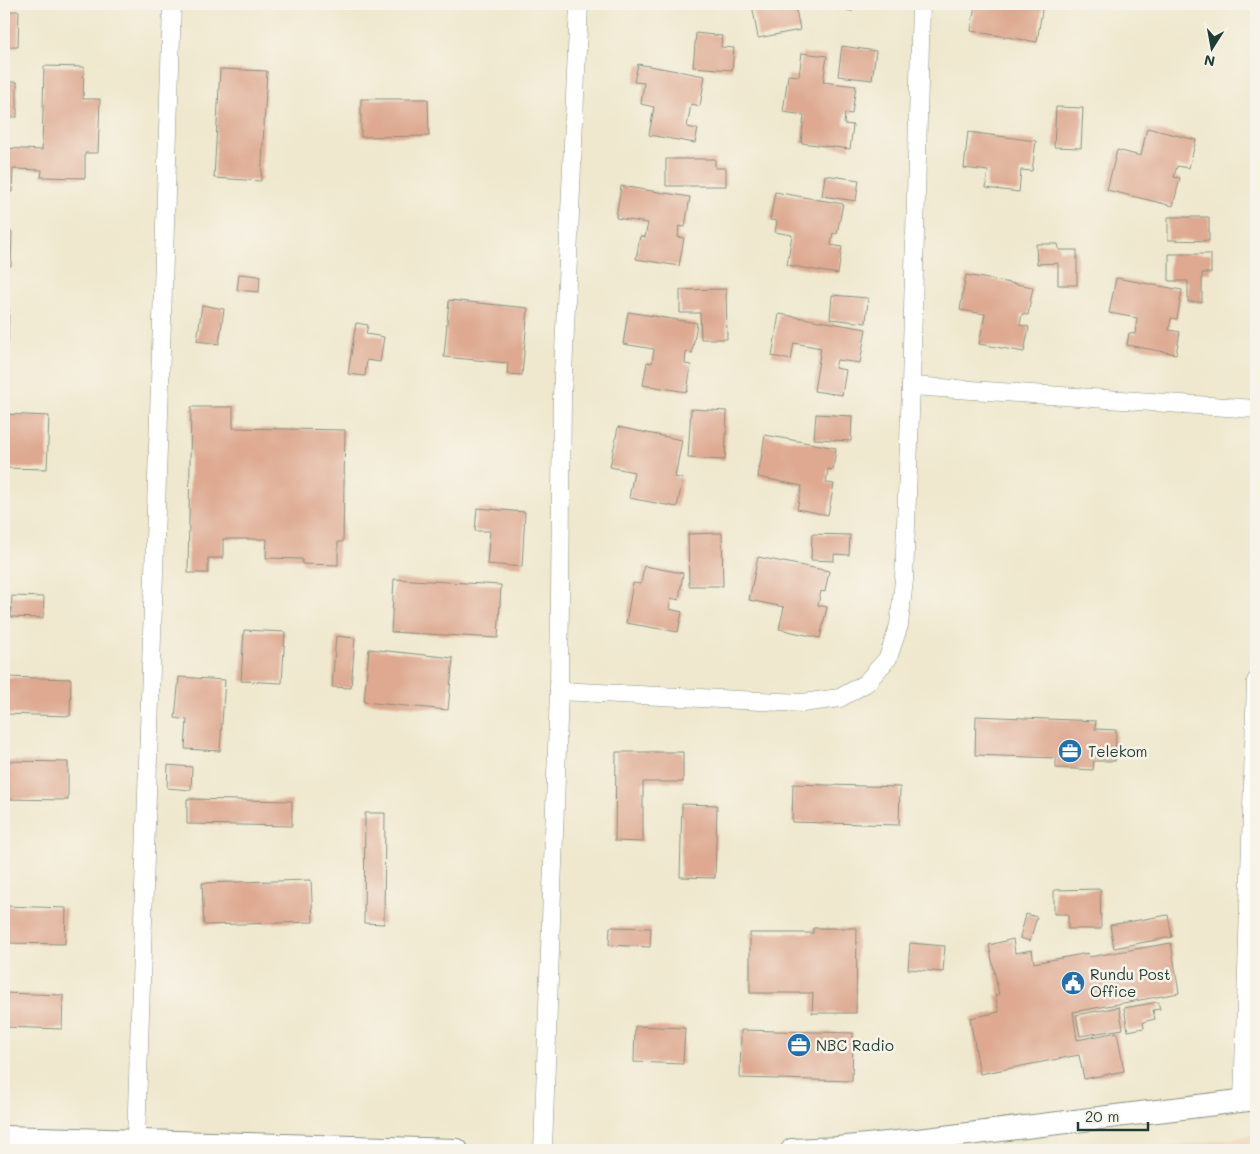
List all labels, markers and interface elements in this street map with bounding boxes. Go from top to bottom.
north arrow [1188,22,1238,72]
text: N [1202,51,1216,72]
office icon: Telekom [1057,738,1083,764]
place label: Telekom [1088,741,1148,761]
place label: Rundu Post Office [1090,964,1171,1001]
public building icon: Rundu Post Office [1060,970,1086,996]
office icon: NBC Radio [786,1032,812,1058]
place label: NBC Radio [816,1035,894,1055]
scale bar [1078,1099,1148,1131]
text: 20 m [1085,1106,1119,1126]

